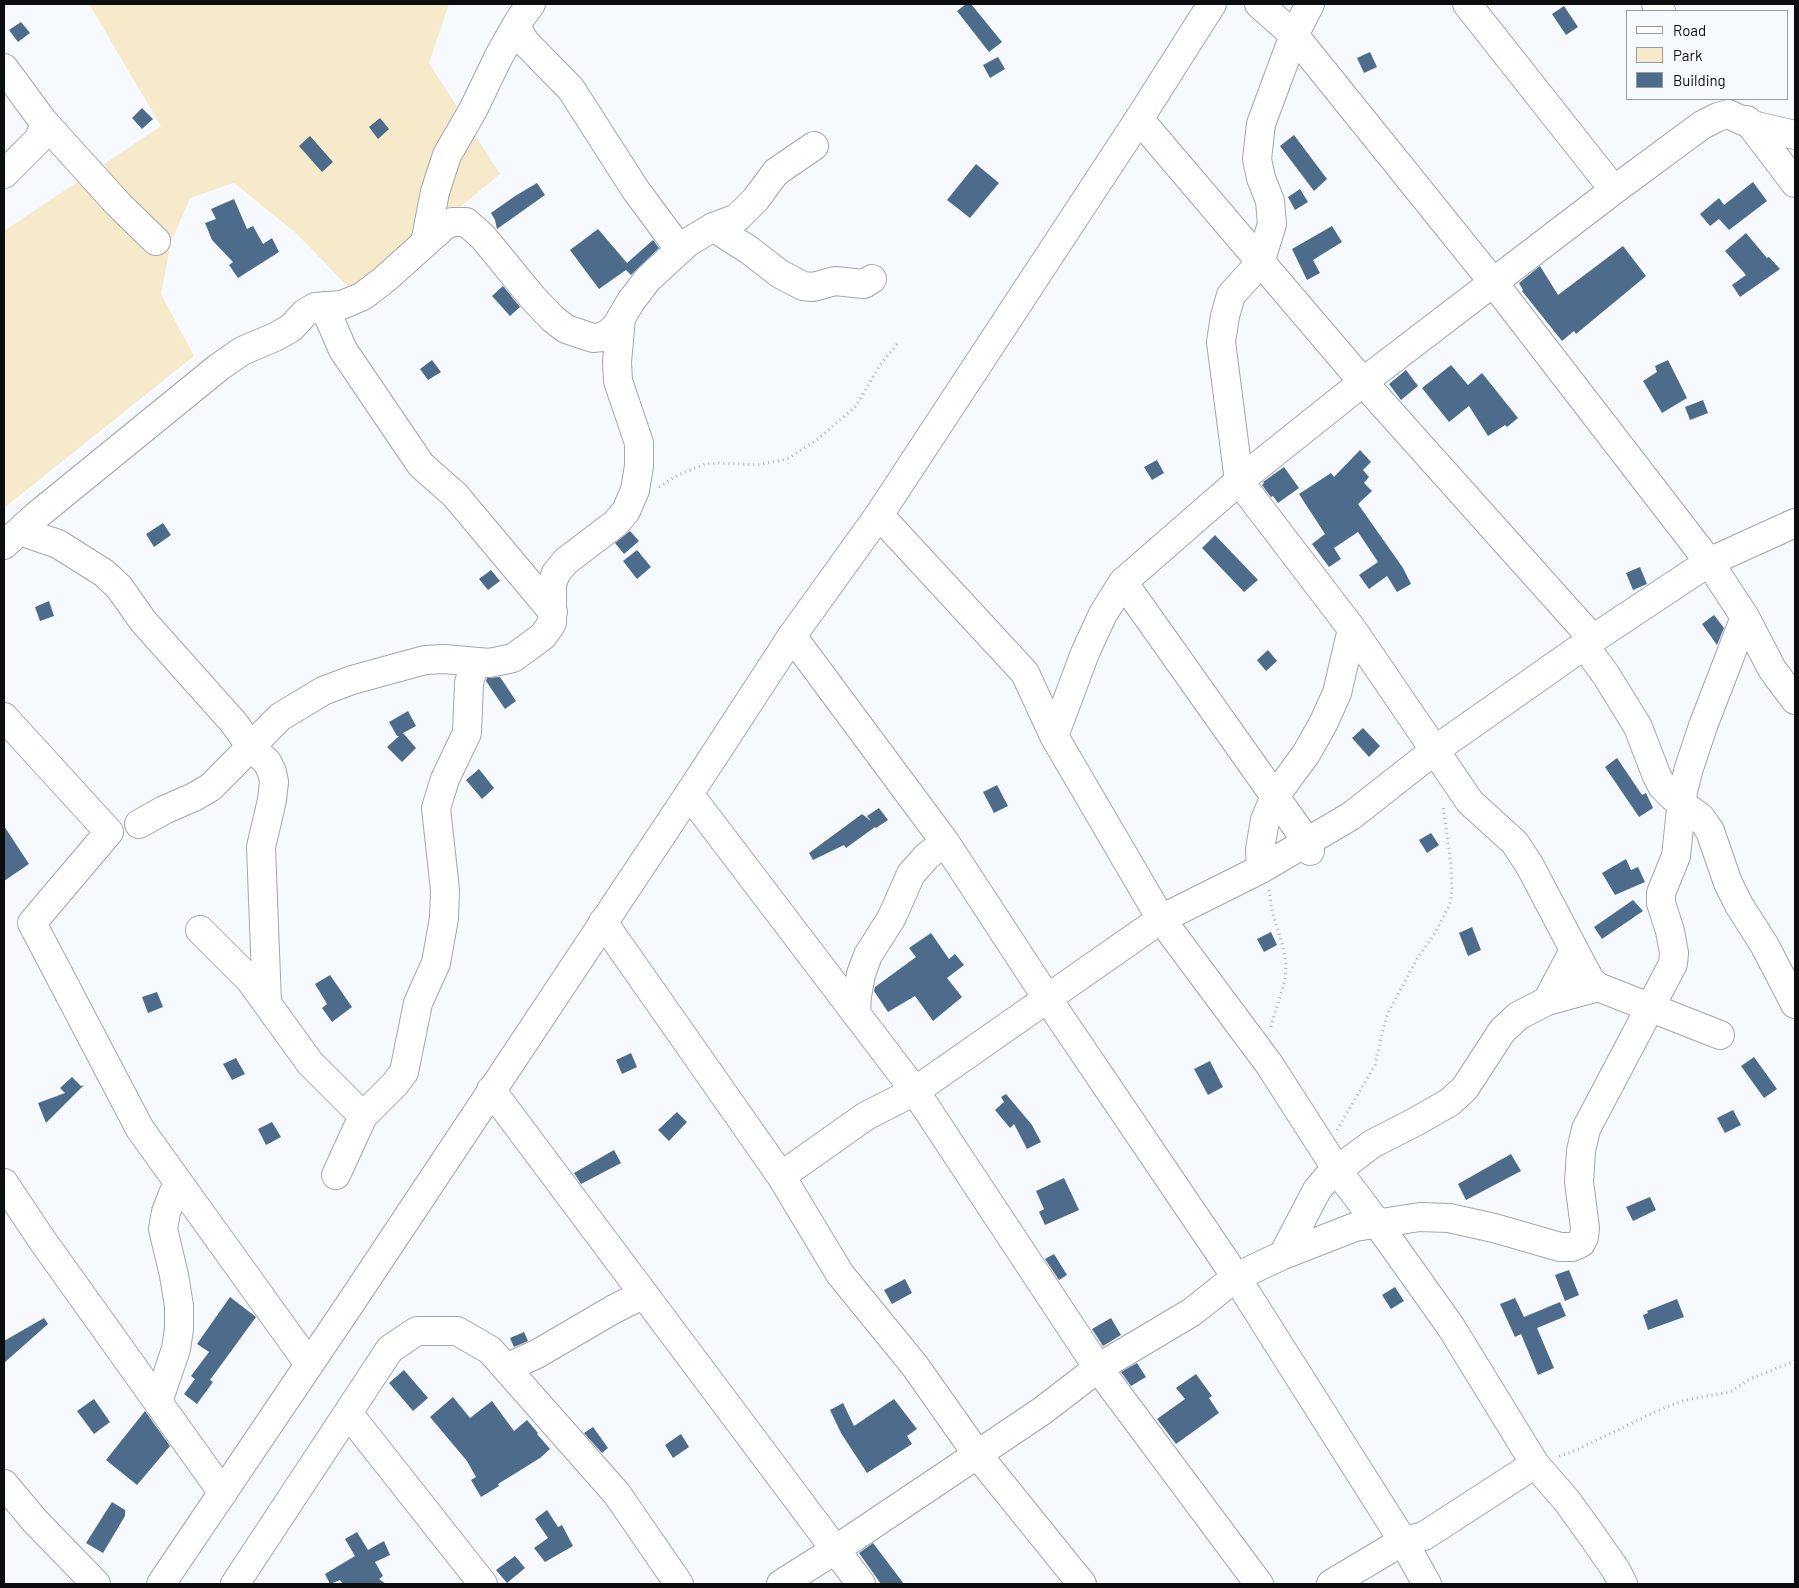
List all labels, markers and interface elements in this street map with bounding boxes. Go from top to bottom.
legend [1626,10,1789,100]
text: Road [1673,21,1706,39]
text: Park [1673,46,1702,64]
text: Building [1673,71,1726,89]

